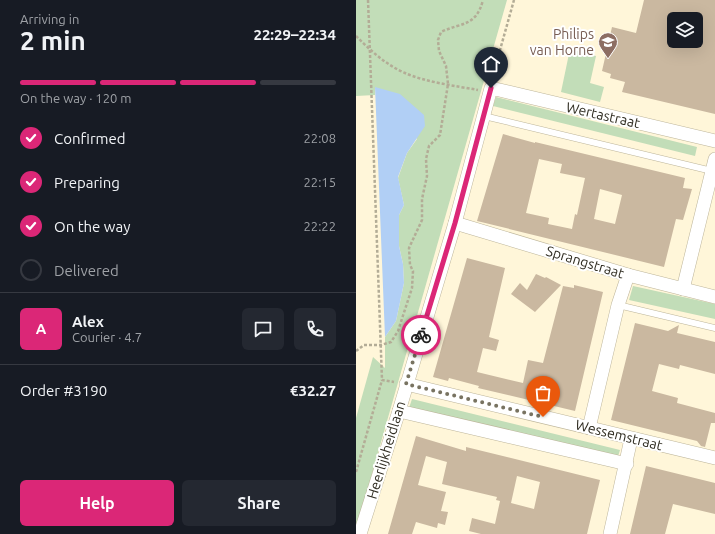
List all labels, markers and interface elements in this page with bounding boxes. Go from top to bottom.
text: Arriving in [20,12,79,26]
map controls [667,12,703,48]
button: layers [667,12,703,48]
text: 2 min [20,26,86,55]
text: 22:29–22:34 [253,26,336,43]
place label: Philips van Horne [530,26,594,58]
school or university icon: Philips van Horne [597,31,619,59]
pin [474,47,508,88]
icon: home [480,53,502,75]
text: On the way · 120 m [20,91,132,105]
street label: Wertastraat [565,99,642,131]
icon: check [20,127,42,149]
text: Confirmed [54,130,126,147]
text: 22:08 [303,131,336,145]
icon: check [20,171,42,193]
text: Preparing [54,174,120,191]
text: 22:15 [303,175,336,189]
icon: check [20,215,42,237]
text: On the way [54,218,130,235]
text: 22:22 [303,219,336,233]
street label: Sprangstraat [544,243,626,282]
text: Delivered [54,262,119,279]
button: chat [242,308,284,350]
button: phone [294,308,336,350]
text: Alex [72,313,104,330]
courier [401,315,441,355]
text: A [36,320,46,337]
icon: bike [410,324,432,346]
text: Courier · 4.7 [72,330,142,344]
pin [526,376,560,417]
text: Order #3190 [20,382,107,399]
text: €32.27 [290,382,336,399]
icon: bag [532,382,554,404]
street label: Heerlijkheidlaan [364,399,408,501]
street label: Wessemstraat [574,416,665,454]
button: Help [20,480,174,526]
button: Share [182,480,336,526]

